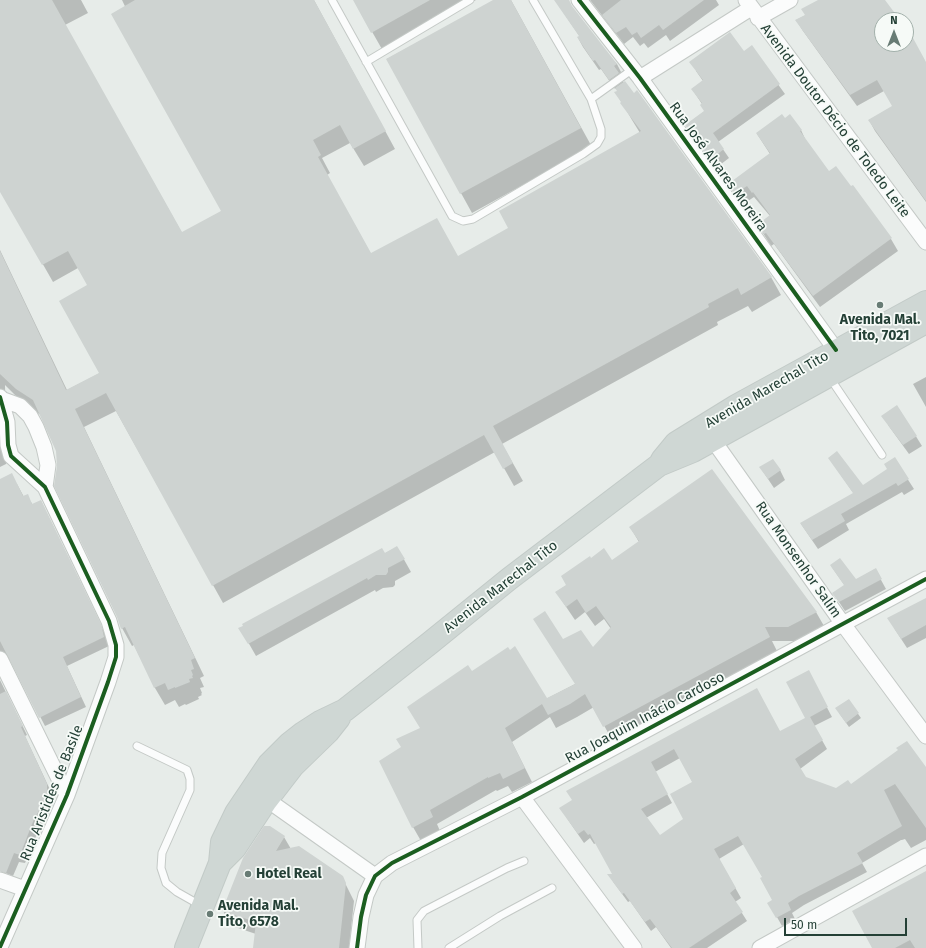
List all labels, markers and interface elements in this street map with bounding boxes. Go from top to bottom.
north arrow [874,12,914,52]
text: N [890,14,898,27]
street label: Avenida Doutor Décio de Toledo Leite [757,21,913,221]
street label: Rua José Alvares Moreira [665,99,771,235]
marker: Avenida Mal. Tito, 7021 [875,300,885,310]
place label: Avenida Mal. Tito, 7021 [840,312,920,344]
street label: Avenida Marechal Tito [702,348,832,432]
street label: Rua Monsenhor Salim [751,499,845,621]
street label: Avenida Marechal Tito [441,537,561,637]
street label: Rua Joaquim Inácio Cardoso [562,669,728,767]
street label: Rua Aristides de Basile [17,723,87,863]
place label: Hotel Real [256,866,322,882]
marker: Hotel Real [243,869,253,879]
place label: Avenida Mal. Tito, 6578 [218,898,299,930]
marker: Avenida Mal. Tito, 6578 [205,909,215,919]
scale bar [786,910,909,936]
text: 50 m [791,918,817,932]

